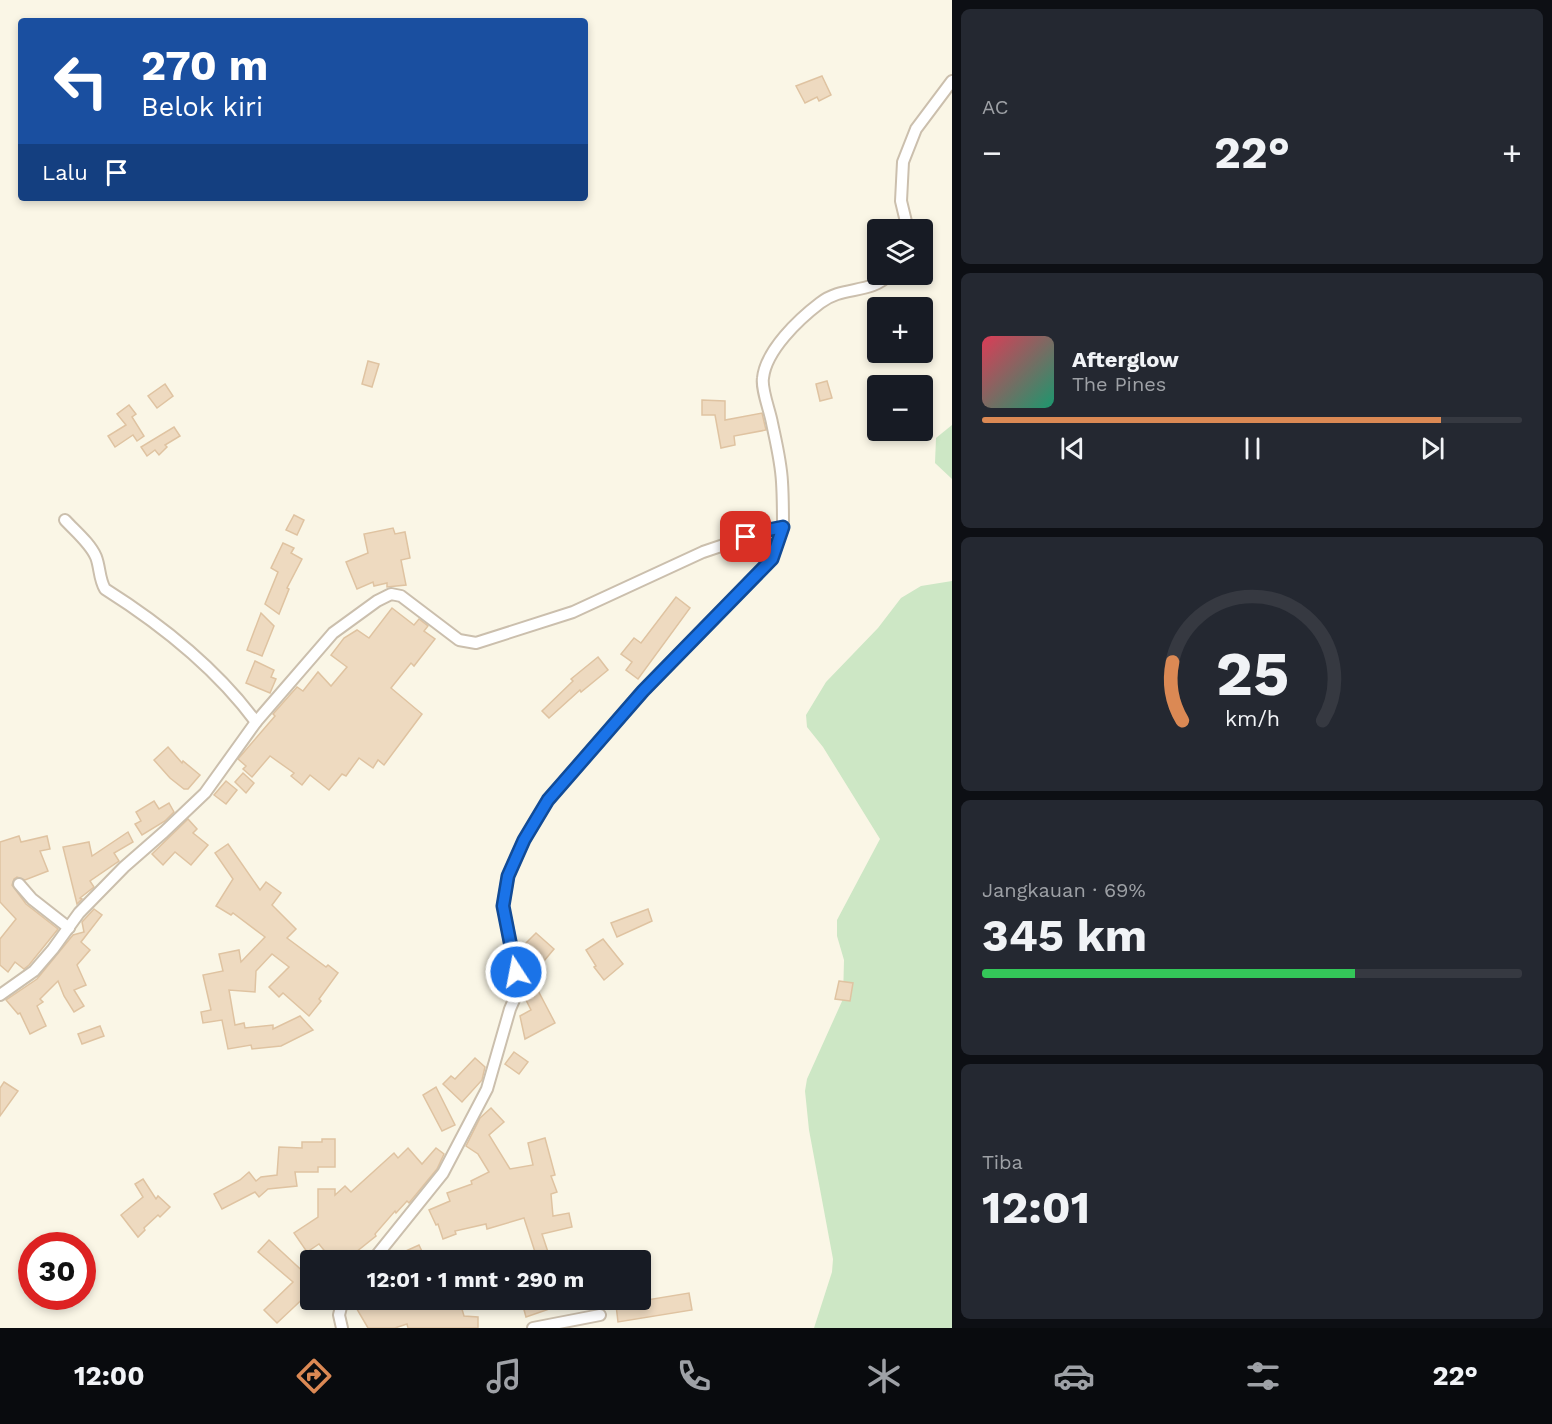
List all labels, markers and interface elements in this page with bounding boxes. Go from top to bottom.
text: 270 m [141,41,268,90]
icon: left [42,42,120,120]
text: Belok kiri [141,91,263,123]
text: AC [982,95,1008,119]
text: 22° [1214,126,1290,179]
text: − [982,133,1002,172]
text: + [1502,133,1522,172]
icon: arrive [100,156,133,189]
text: Lalu [42,160,88,185]
map controls [867,219,933,441]
button: layers [867,219,933,285]
button: + [867,297,933,363]
text: Afterglow [1072,347,1179,372]
text: The Pines [1072,372,1166,396]
button: − [867,375,933,441]
icon: previous [1056,432,1089,465]
icon: pause [1236,432,1269,465]
icon: next [1416,432,1449,465]
pin [720,511,771,562]
icon: arrive [729,520,762,553]
text: 25 [1215,637,1289,710]
text: km/h [1224,706,1280,731]
text: Jangkauan · 69% [982,878,1146,902]
text: 345 km [982,909,1147,962]
position arrow [484,940,548,1004]
text: Tiba [982,1150,1023,1174]
text: 12:01 [982,1181,1090,1234]
speed limit sign: 30 [18,1232,96,1310]
text: 12:01 · 1 mnt · 290 m [367,1267,584,1292]
icon: directions [293,1355,335,1397]
icon: music [483,1355,525,1397]
icon: phone [673,1355,715,1397]
icon: climate [863,1355,905,1397]
icon: car [1053,1355,1095,1397]
icon: filters [1242,1355,1284,1397]
text: 12:00 [74,1360,145,1392]
text: 22° [1432,1360,1478,1392]

